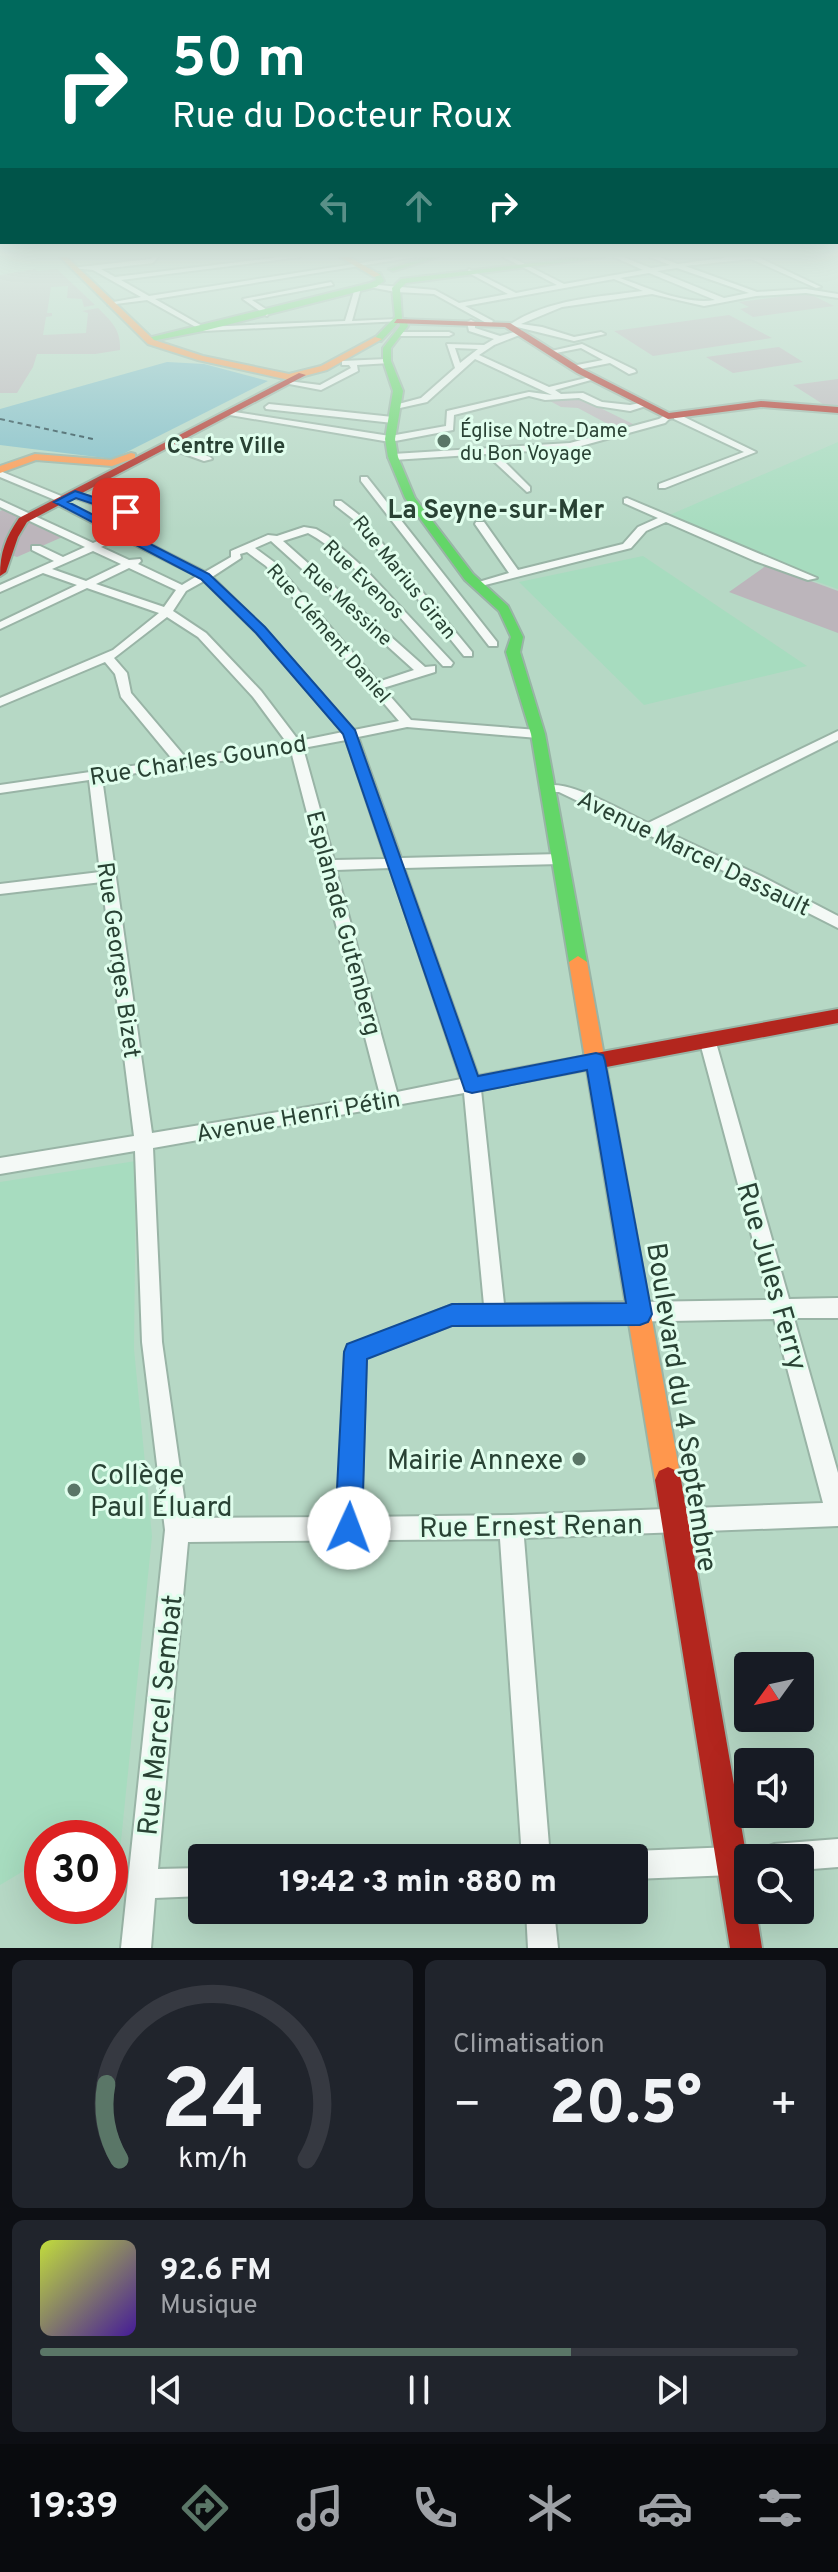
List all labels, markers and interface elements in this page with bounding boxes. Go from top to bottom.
text: 50 m [172,26,306,96]
icon: right [40,32,144,136]
text: Rue du Docteur Roux [172,95,513,141]
icon: left [313,184,357,228]
icon: ahead [397,184,441,228]
icon: right [481,184,525,228]
place label: Église Notre-Dame du Bon Voyage [460,417,627,468]
marker: Église Notre-Dame du Bon Voyage [435,432,453,450]
district label: Centre Ville [167,434,285,461]
pin [92,478,160,546]
icon: arrive [104,490,148,534]
district label: La Seyne-sur-Mer [388,495,605,528]
street label: Rue Marius Giran [345,511,461,646]
street label: Rue Evenos [316,535,409,626]
street label: Rue Messine [296,558,397,653]
street label: Rue Clément Daniel [260,559,395,709]
street label: Rue Charles Gounod [88,730,309,794]
street label: Avenue Marcel Dassault [572,785,815,924]
street label: Esplanade Gutenberg [298,808,387,1039]
street label: Rue Georges Bizet [88,860,146,1060]
street label: Avenue Henri Pétin [194,1085,403,1151]
street label: Rue Jules Ferry [726,1179,814,1375]
street label: Boulevard du 4 Septembre [636,1240,724,1575]
place label: Mairie Annexe [387,1444,563,1480]
marker: Mairie Annexe [570,1450,588,1468]
place label: Collège Paul Éluard [90,1459,233,1527]
marker: Collège Paul Éluard [65,1481,83,1499]
position arrow [307,1486,391,1570]
street label: Rue Ernest Renan [419,1508,643,1548]
street label: Rue Marcel Sembat [131,1593,193,1838]
north arrow [734,1652,814,1732]
map controls [734,1652,814,1924]
button: sound [734,1748,814,1828]
speed limit sign: 30 [24,1820,128,1924]
button: search [734,1844,814,1924]
text: 19:42 · 3 min · 880 m [279,1865,557,1902]
text: Climatisation [453,2029,605,2062]
text: 24 [160,2053,265,2158]
text: 20.5° [549,2069,702,2145]
text: − [453,2079,481,2135]
text: + [770,2079,798,2135]
text: km/h [178,2142,247,2178]
text: 92.6 FM [160,2253,272,2290]
text: Musique [160,2290,257,2323]
icon: previous [144,2368,188,2412]
icon: pause [397,2368,441,2412]
icon: next [650,2368,694,2412]
icon: directions [177,2480,233,2536]
icon: music [292,2480,348,2536]
icon: phone [407,2480,463,2536]
icon: climate [522,2480,578,2536]
icon: car [637,2480,693,2536]
icon: filters [752,2480,808,2536]
text: 19:39 [30,2485,118,2531]

